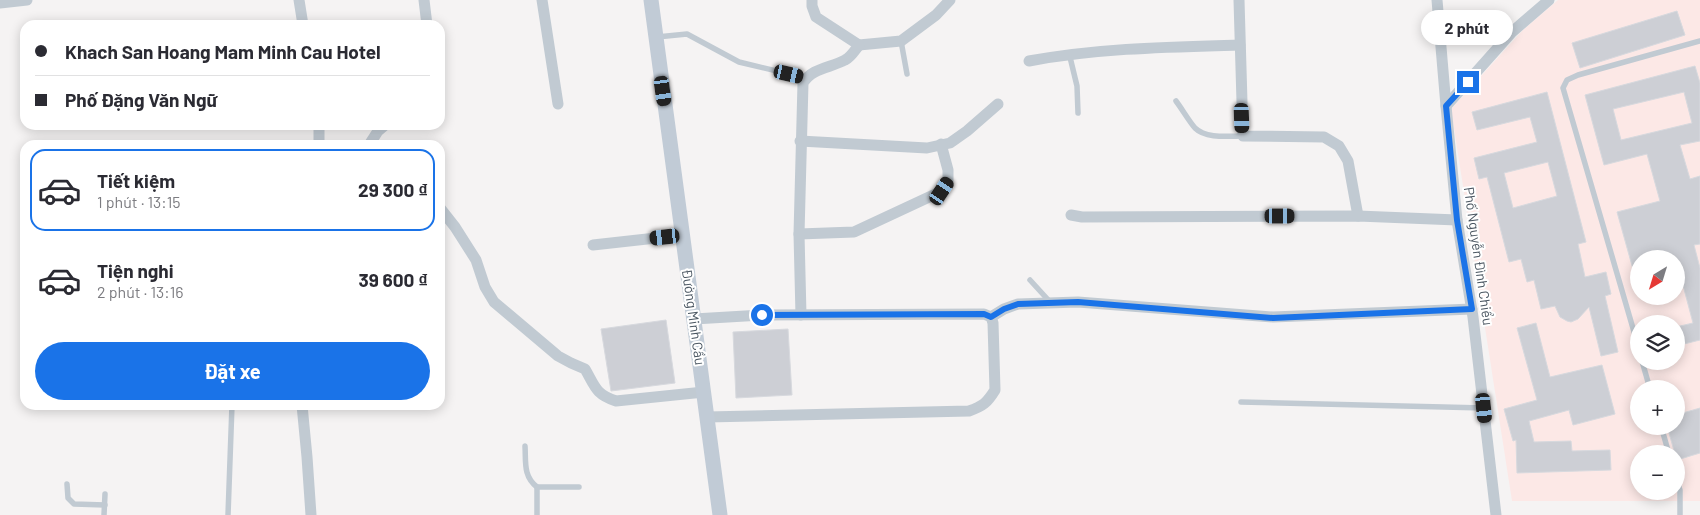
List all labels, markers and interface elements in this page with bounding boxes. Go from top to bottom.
callout: 2 phút [1422,9,1514,44]
text: 2 phút [1445,18,1489,37]
text: Khach San Hoang Mam Minh Cau Hotel [65,40,381,63]
car [772,63,805,85]
route end [1457,71,1479,93]
car [653,75,672,107]
text: Phố Đặng Văn Ngữ [65,88,217,111]
car [1233,103,1250,133]
icon: car [37,168,82,213]
text: Tiết kiệm [97,169,175,192]
car [927,174,956,208]
text: 29 300 ₫ [358,178,428,201]
street label: Phố Nguyễn Đình Chiểu [1461,186,1497,326]
text: 1 phút · 13:15 [97,192,181,211]
car [1265,209,1295,224]
car [649,228,680,246]
north arrow [1630,250,1685,305]
map controls [1630,250,1685,500]
icon: car [37,258,82,303]
text: Tiện nghi [97,259,174,282]
text: 39 600 ₫ [358,268,428,291]
street label: Đường Minh Cầu [679,268,709,366]
text: 2 phút · 13:16 [97,282,184,301]
route start [751,304,773,326]
button: layers [1630,315,1685,370]
button: Đặt xe [35,342,430,400]
button: + [1630,380,1685,435]
car [1474,392,1493,424]
button: − [1630,445,1685,500]

